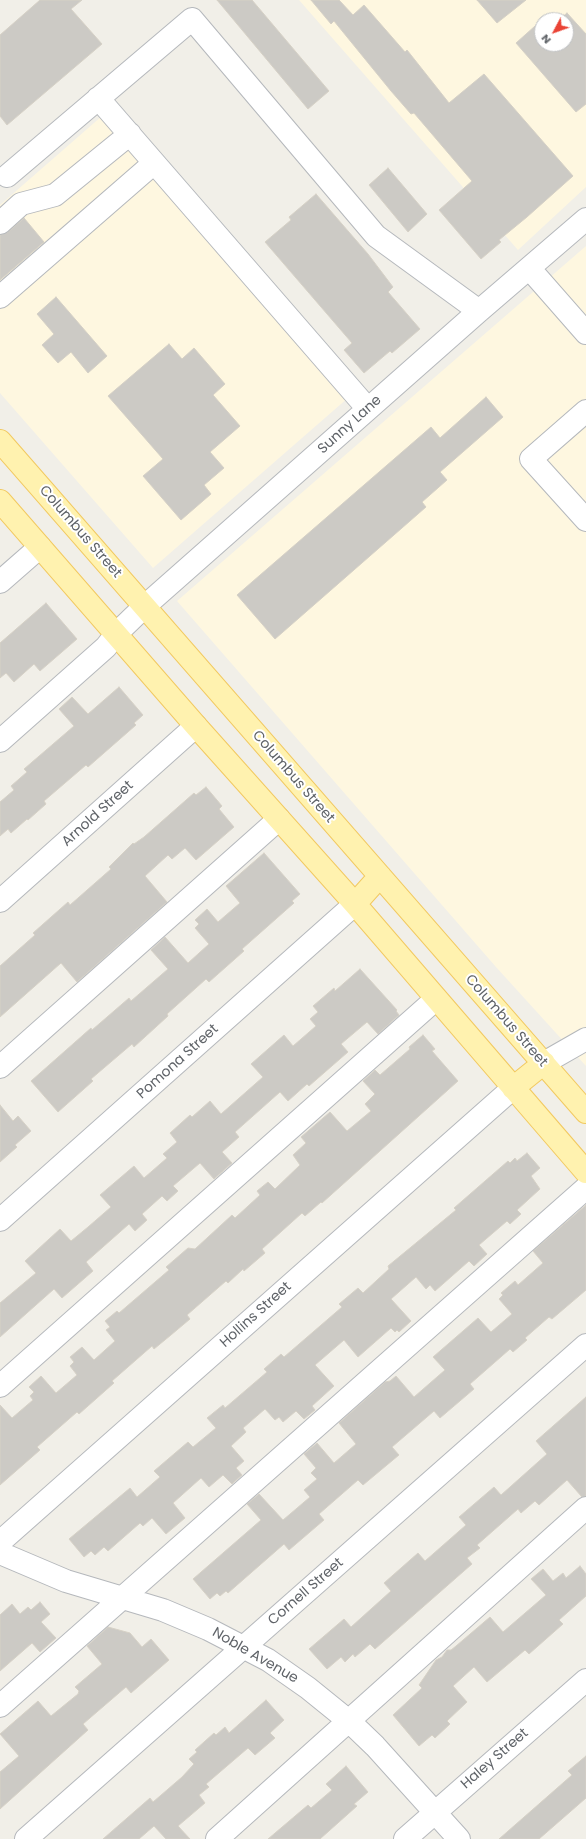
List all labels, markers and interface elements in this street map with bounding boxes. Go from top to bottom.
north arrow [534,12,574,52]
text: N [537,31,554,48]
street label: Sunny Lane [315,392,385,458]
street label: Columbus Street [35,482,125,582]
street label: Columbus Street [248,727,338,827]
street label: Arnold Street [59,778,137,850]
street label: Columbus Street [461,971,551,1071]
street label: Pomona Street [134,1021,222,1103]
street label: Hollins Street [217,1279,295,1351]
street label: Cornell Street [265,1555,347,1629]
street label: Noble Avenue [209,1625,301,1687]
street label: Haley Street [458,1725,532,1793]

